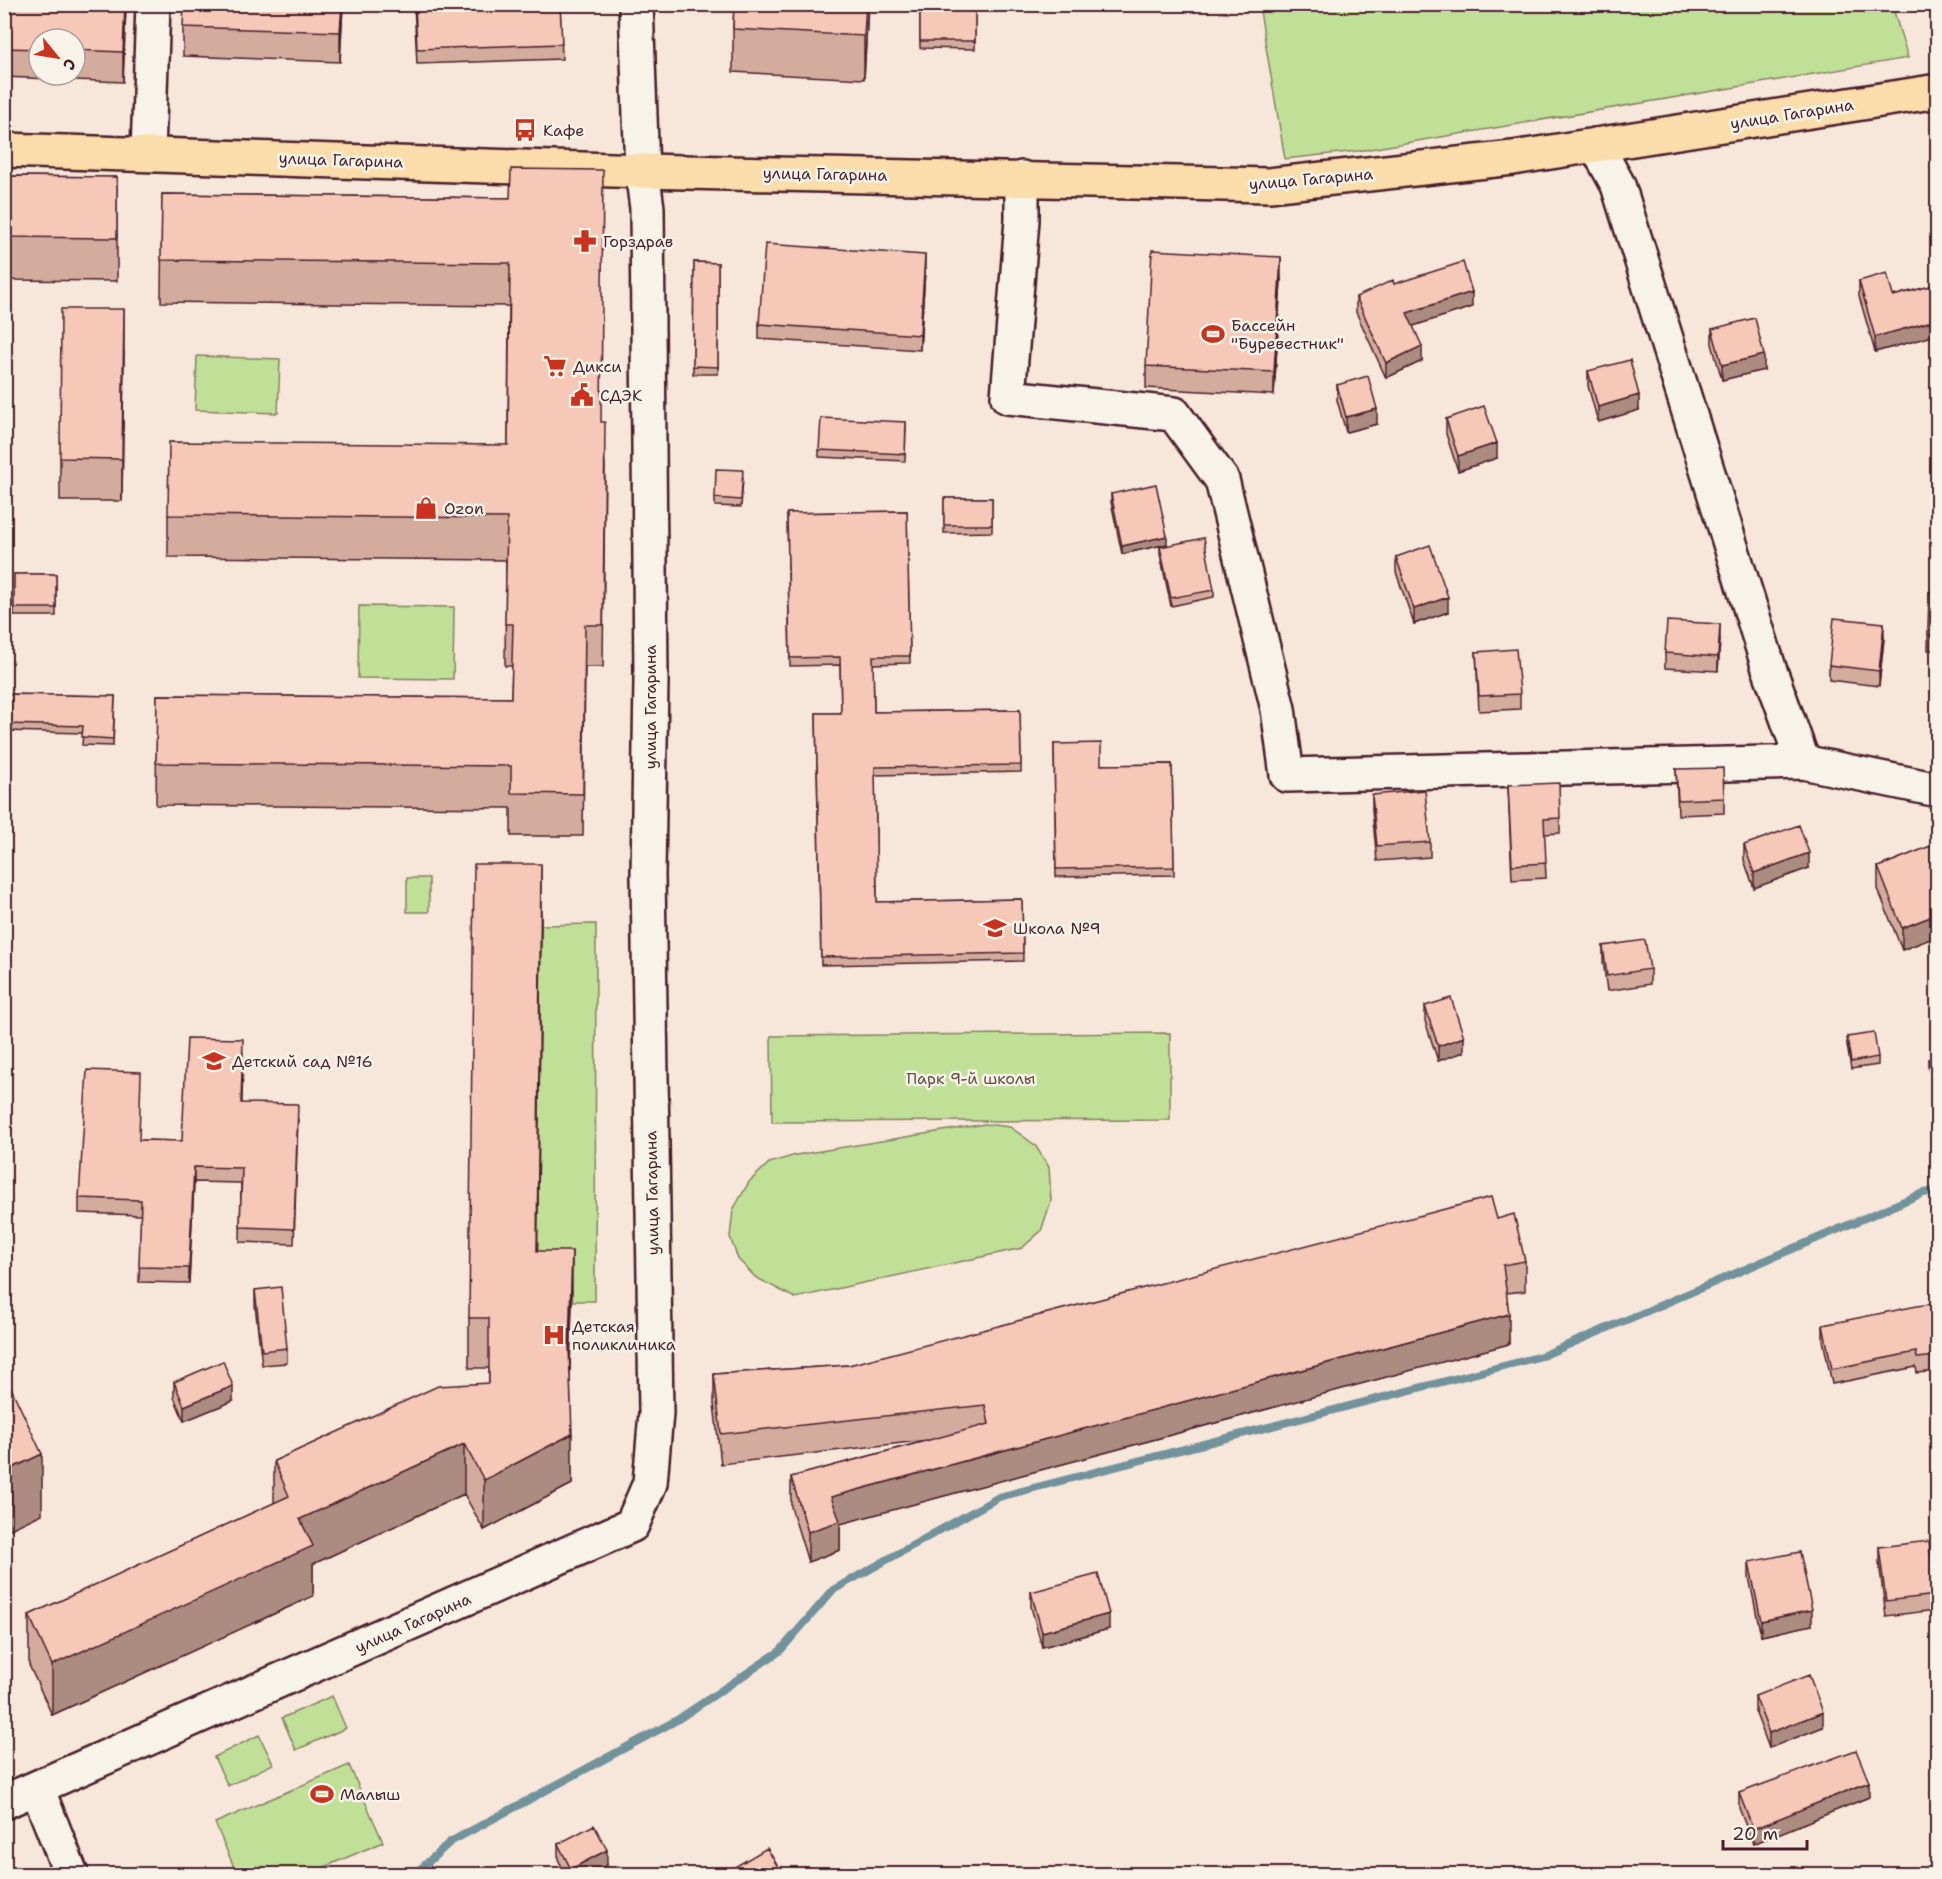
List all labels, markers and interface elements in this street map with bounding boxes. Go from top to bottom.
north arrow [27,27,87,87]
text: С [58,55,81,74]
street label: улица Гагарина [1729,94,1855,134]
bus stop icon: Кафе [512,117,538,143]
place label: Кафе [543,120,584,141]
street label: улица Гагарина [278,147,404,173]
street label: улица Гагарина [763,162,887,186]
street label: улица Гагарина [1248,163,1374,195]
pharmacy icon: Горздрав [572,228,598,254]
place label: Горздрав [603,231,673,252]
place label: Бассейн "Буревестник" [1231,315,1344,354]
sports icon: Бассейн "Буревестник" [1200,321,1226,347]
supermarket icon: Дикси [542,353,568,379]
place label: Дикси [573,356,622,377]
public building icon: СДЭК [569,382,595,408]
place label: СДЭК [600,385,643,406]
shop icon: Ozon [413,495,439,521]
place label: Ozon [444,498,484,519]
street label: улица Гагарина [640,645,661,769]
school or university icon: Школа №9 [982,915,1008,941]
place label: Школа №9 [1013,918,1101,939]
school or university icon: Детский сад №16 [201,1048,227,1074]
place label: Детский сад №16 [232,1051,373,1072]
park label: Парк 9-й школы [907,1068,1035,1089]
street label: улица Гагарина [640,1131,664,1255]
place label: Детская поликлиника [572,1316,676,1355]
hospital icon: Детская поликлиника [541,1322,567,1348]
street label: улица Гагарина [352,1588,474,1658]
sports icon: Малыш [309,1781,335,1807]
place label: Малыш [340,1784,400,1805]
scale bar [1723,1813,1807,1851]
text: 20 m [1732,1822,1778,1846]

